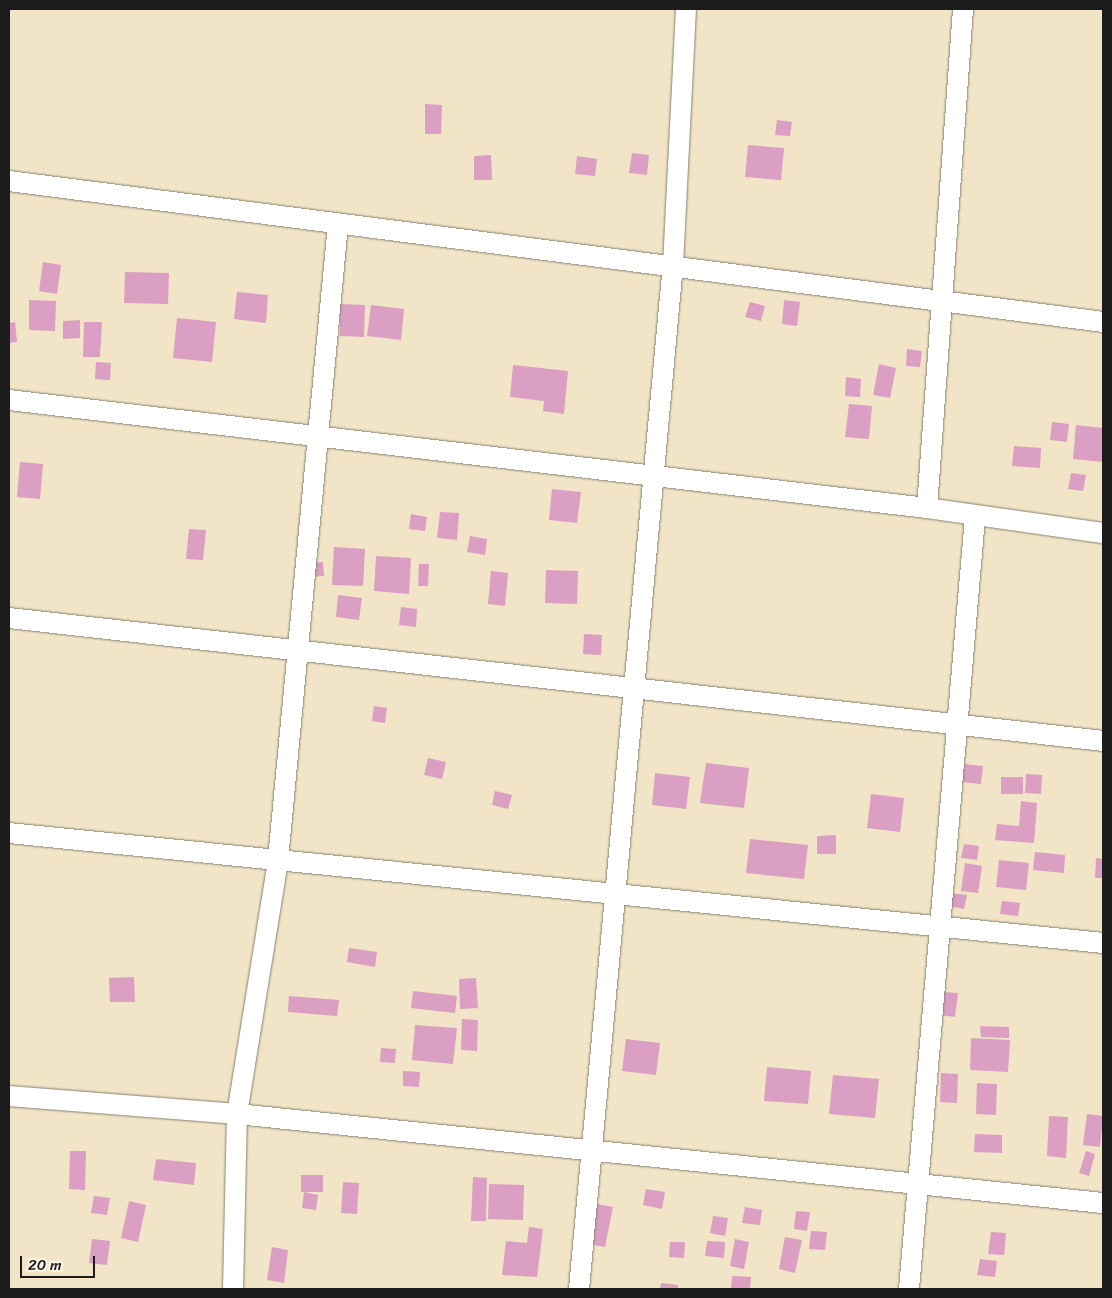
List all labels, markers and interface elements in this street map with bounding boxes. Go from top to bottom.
scale bar [22,1246,98,1278]
text: 20 m [28,1252,62,1278]

